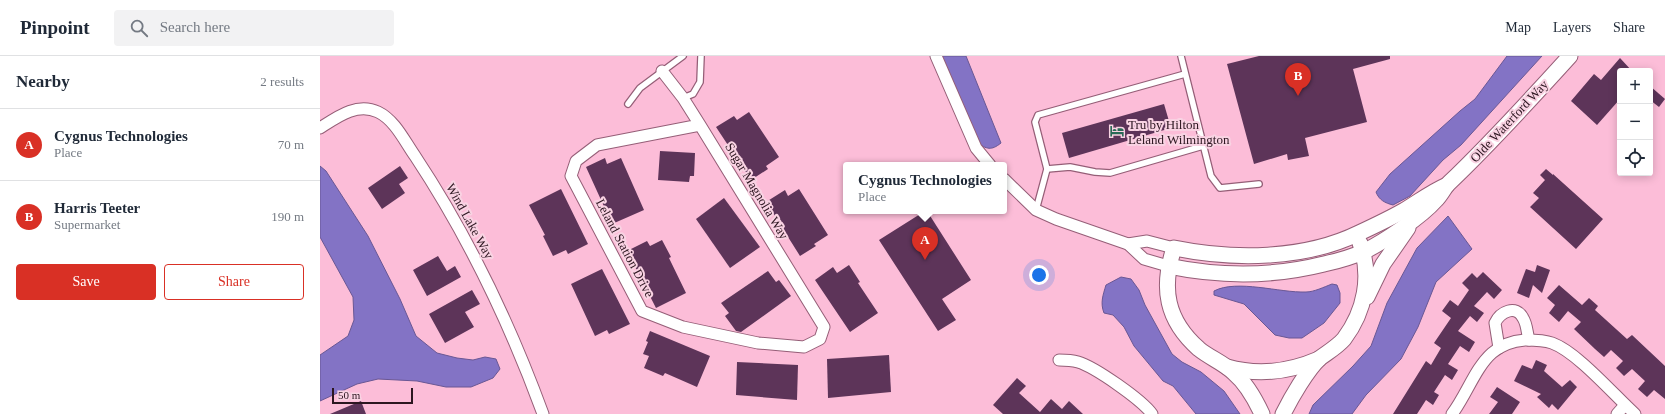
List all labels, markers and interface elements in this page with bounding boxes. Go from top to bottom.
search box [114,10,394,46]
text: Pinpoint [20,17,90,38]
icon: search [128,17,150,39]
text: Search here [160,19,230,35]
text: Map [1505,20,1531,35]
text: Layers [1553,20,1591,35]
text: Share [1613,20,1645,35]
pin: B [1285,63,1311,96]
map controls [1617,68,1653,176]
button: + [1617,68,1653,104]
text: Nearby [16,72,70,91]
text: 2 results [260,74,304,89]
street label: Olde Waterford Way [1467,76,1551,165]
button: − [1617,104,1653,140]
place label: Tru by Hilton Leland Wilmington [1128,117,1230,147]
hotel icon: Tru by Hilton Leland Wilmington [1109,123,1125,139]
text: Cygnus Technologies [54,128,188,144]
text: A [24,137,34,152]
text: 70 m [278,137,304,152]
street label: Sugar Magnolia Way [722,140,792,242]
button: locate [1617,140,1653,176]
text: Place [54,145,82,160]
popup [843,162,1007,214]
text: Cygnus Technologies [858,172,992,188]
street label: Wind Lake Way [443,181,497,262]
text: Place [858,189,886,204]
street label: Leland Station Drive [593,196,657,300]
text: Harris Teeter [54,200,140,216]
text: B [25,209,33,224]
text: 190 m [271,209,304,224]
text: Supermarket [54,217,120,232]
pin: A [912,227,938,260]
button: Save [16,264,156,300]
button: Share [164,264,304,300]
your location [1029,265,1049,285]
scale bar [332,386,413,405]
text: 50 m [338,389,360,401]

